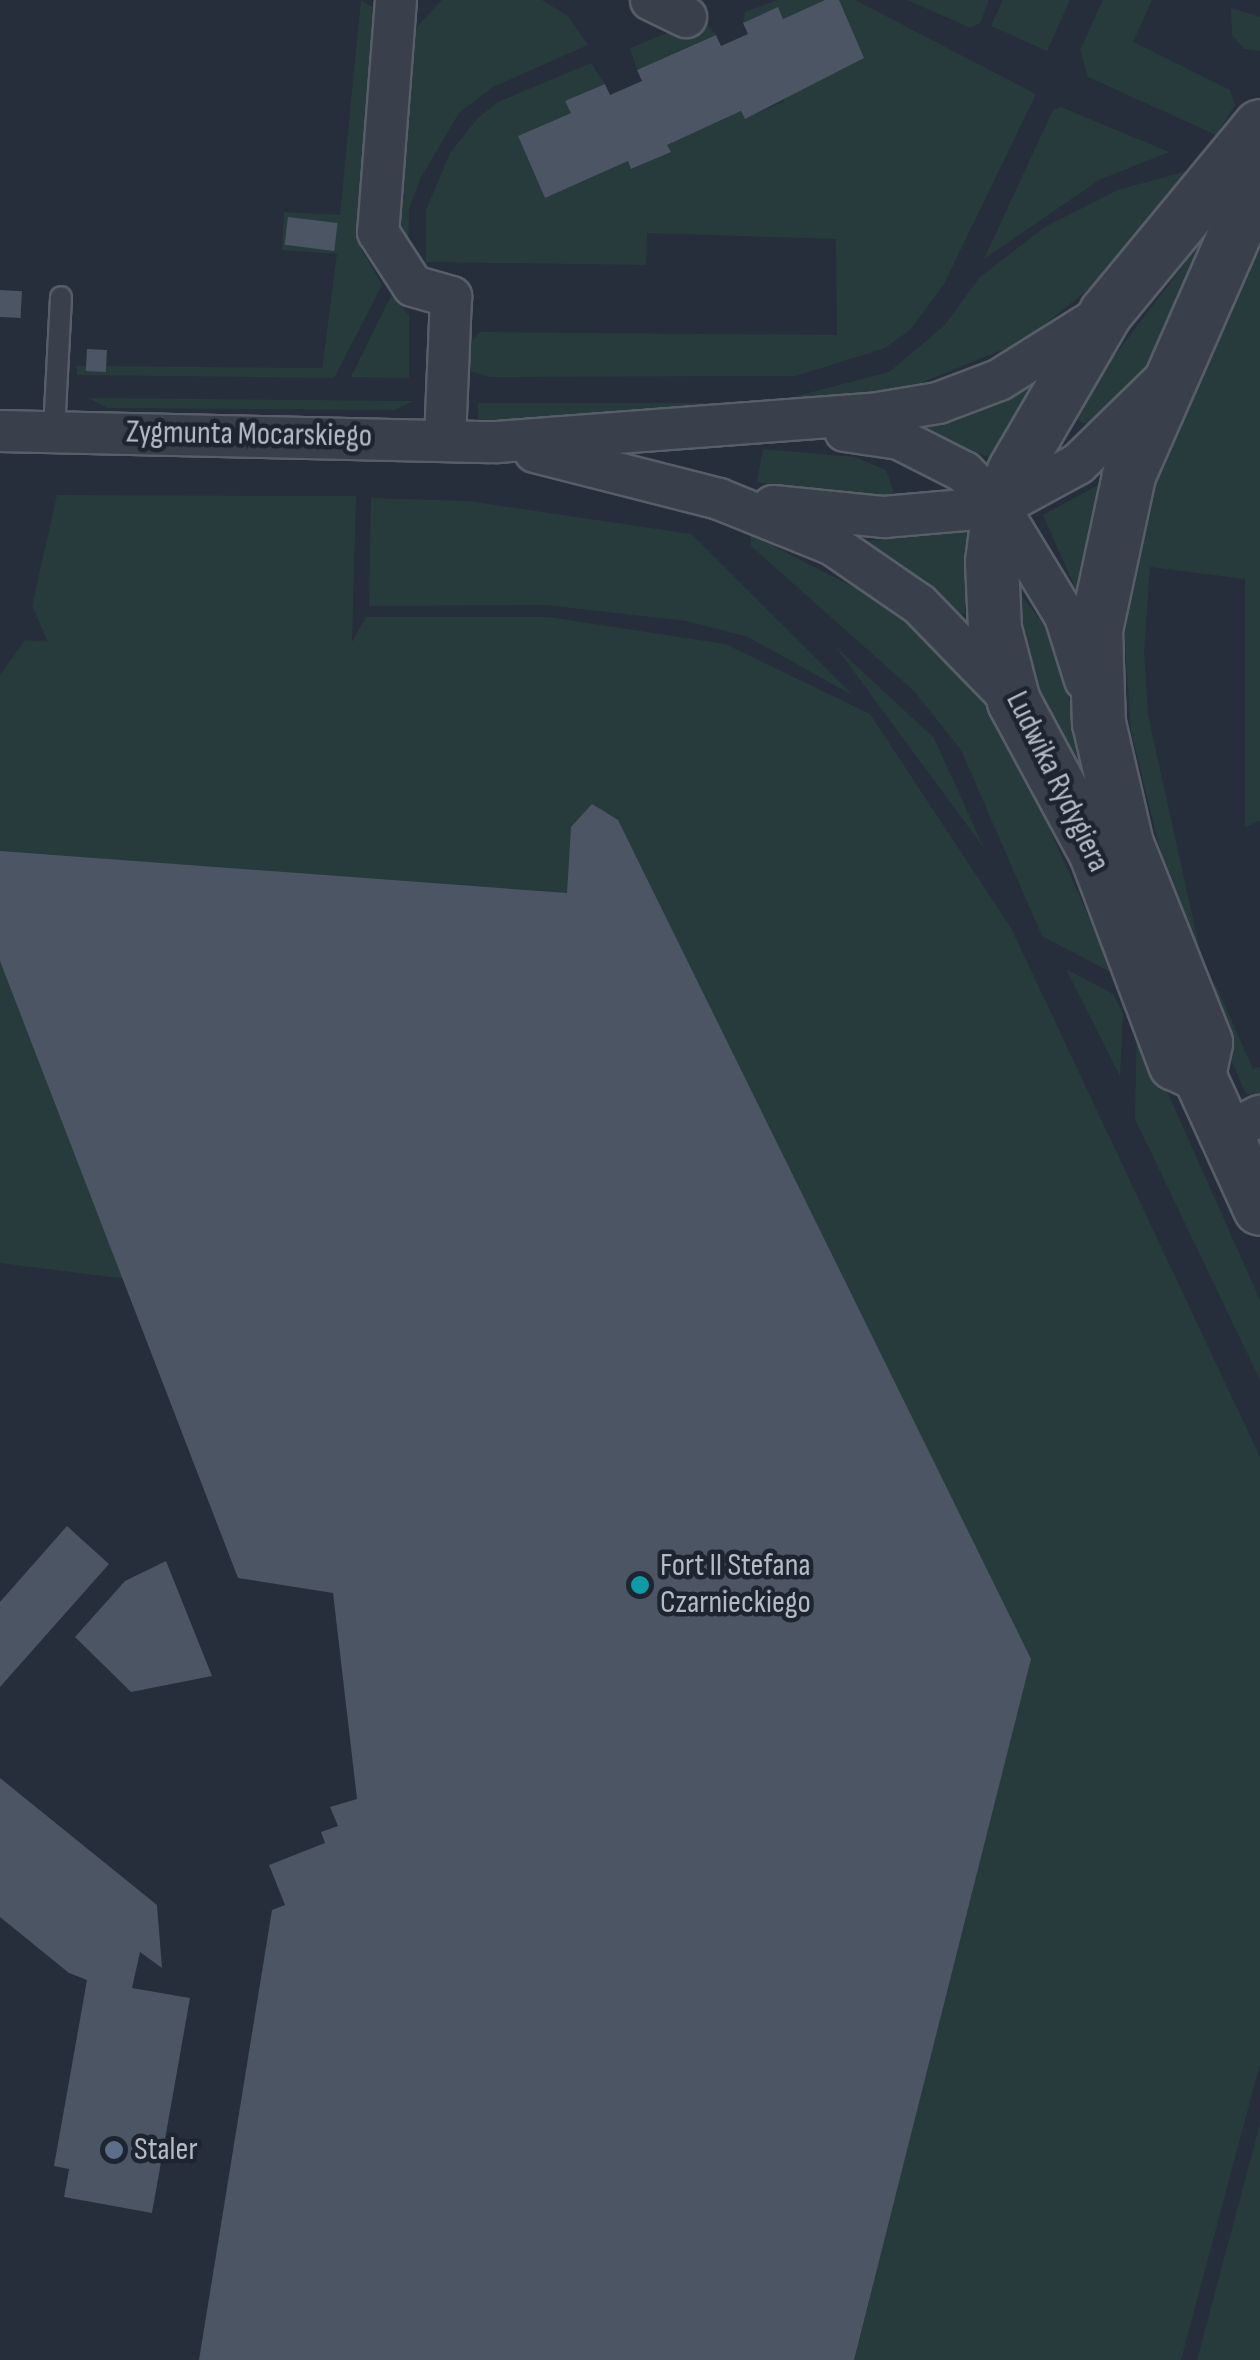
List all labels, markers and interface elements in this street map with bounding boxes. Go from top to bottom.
street label: Zygmunta Mocarskiego [126,414,372,456]
street label: Ludwika Rydygiera [997,686,1117,878]
place label: Fort II Stefana Czarnieckiego [660,1548,811,1623]
marker: Fort II Stefana Czarnieckiego [629,1574,651,1596]
place label: Staler [134,2131,198,2169]
marker: Staler [103,2139,125,2161]

